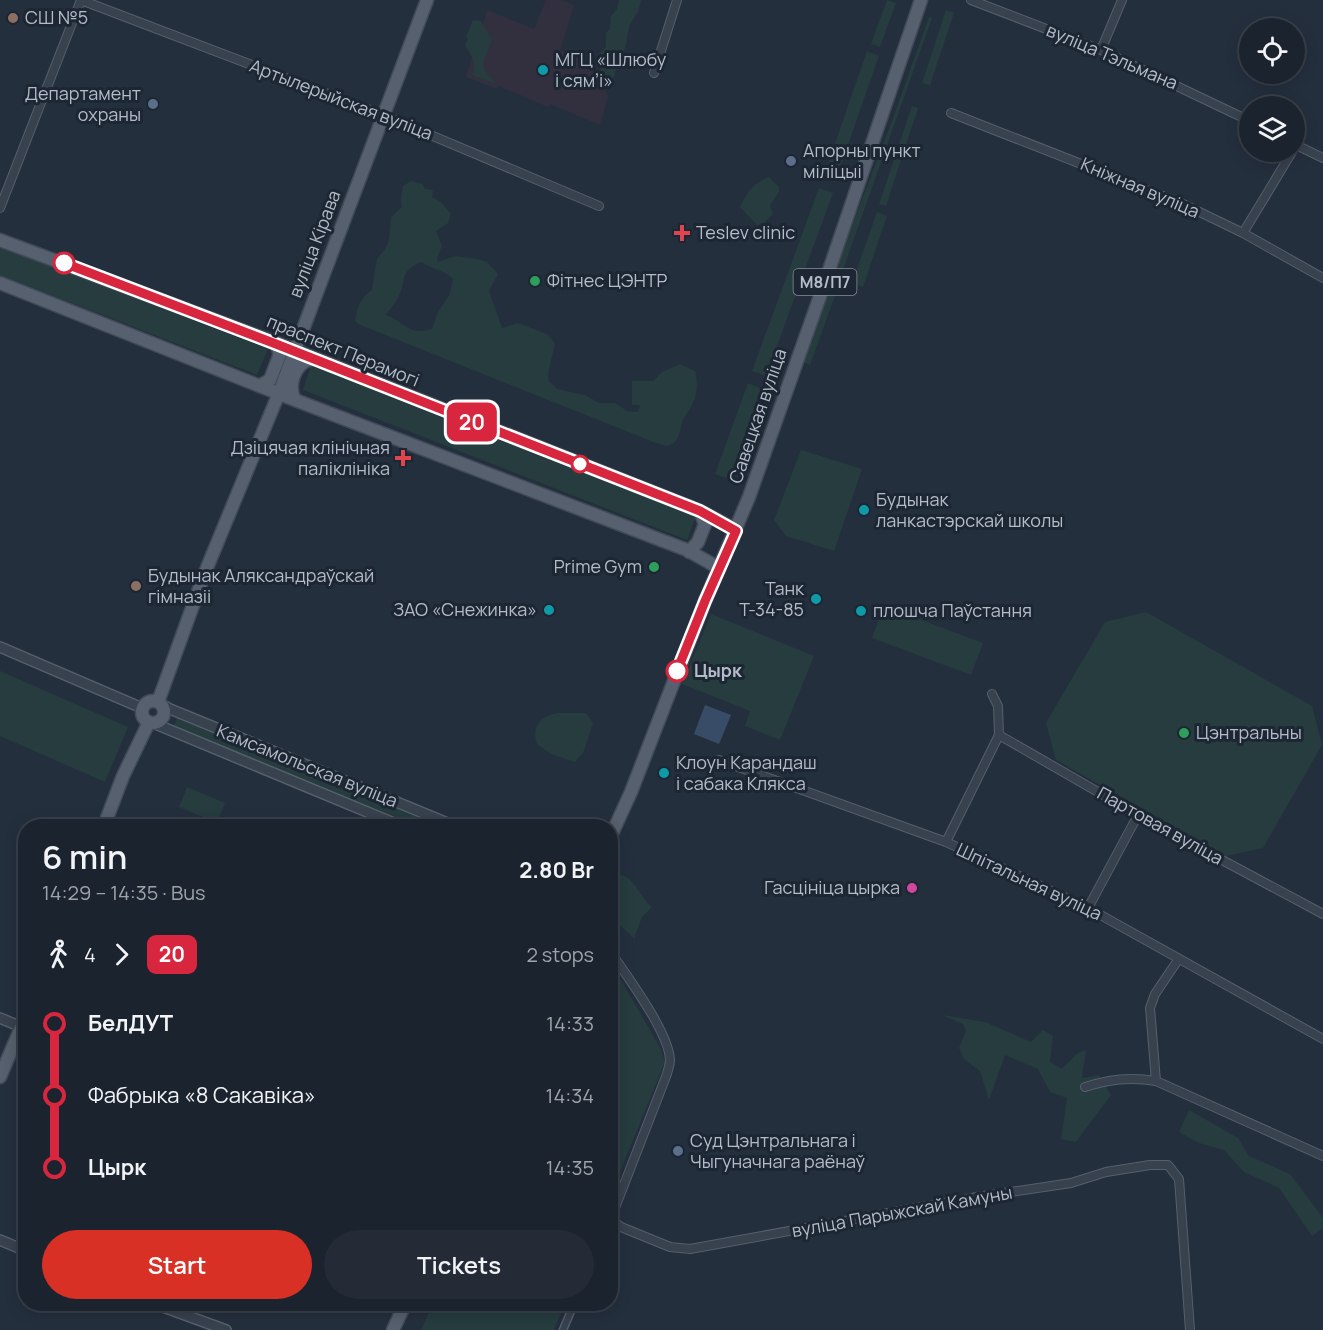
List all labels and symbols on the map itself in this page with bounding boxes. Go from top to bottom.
place label: СШ №5 [25,5,88,29]
marker: СШ №5 [6,11,20,25]
street label: вуліца Тэльмана [1043,18,1182,95]
place label: МГЦ «Шлюбу і сямʼі» [555,47,667,92]
street label: Артылерыйская вуліца [247,53,436,145]
marker: МГЦ «Шлюбу і сямʼі» [536,63,550,77]
place label: Департамент охраны [25,81,141,126]
marker: Департамент охраны [146,97,160,111]
place label: Апорны пункт міліцыі [803,138,921,183]
street label: Кніжная вуліца [1077,151,1203,223]
marker: Апорны пункт міліцыі [784,154,798,168]
street label: вуліца Кірава [283,186,346,301]
place label: Teslev clinic [696,220,795,244]
marker: Teslev clinic [673,224,691,242]
unlabelled marker [53,252,75,274]
place label: Фітнес ЦЭНТР [547,268,667,292]
road number: М8/П7 [794,269,856,295]
marker: Фітнес ЦЭНТР [528,274,542,288]
street label: праспект Перамогі [264,308,423,392]
street label: Савецкая вуліца [723,345,791,486]
line badge: 20 [445,402,499,442]
place label: Дзіцячая клінічная паліклініка [230,435,390,480]
marker: Дзіцячая клінічная паліклініка [394,449,412,467]
unlabelled marker [571,455,589,473]
place label: Будынак ланкастэрскай школы [876,487,1063,532]
marker: Будынак ланкастэрскай школы [857,503,871,517]
place label: Prime Gym [554,554,642,578]
marker: Prime Gym [647,560,661,574]
place label: Будынак Аляксандраўскай гімназіі [148,563,374,608]
place label: Танк Т-34-85 [739,576,805,621]
marker: Будынак Аляксандраўскай гімназіі [129,579,143,593]
marker: Танк Т-34-85 [809,592,823,606]
place label: ЗАО «Снежинка» [393,597,537,621]
place label: плошча Паўстання [873,598,1032,622]
marker: ЗАО «Снежинка» [542,603,556,617]
marker: плошча Паўстання [854,604,868,618]
place label: Цырк [694,658,743,682]
marker: Цырк [666,660,688,682]
street label: Камсамольская вуліца [213,718,401,812]
place label: Цэнтральны [1196,720,1302,744]
marker: Цэнтральны [1177,726,1191,740]
place label: Клоун Карандаш і сабака Клякса [676,750,817,795]
marker: Клоун Карандаш і сабака Клякса [657,766,671,780]
street label: Партовая вуліца [1093,781,1228,870]
street label: Шпітальная вуліца [953,837,1106,925]
place label: Гасцініца цырка [764,875,900,899]
marker: Гасцініца цырка [905,881,919,895]
place label: Суд Цэнтральнага і Чыгуначнага раёнаў [690,1128,865,1173]
marker: Суд Цэнтральнага і Чыгуначнага раёнаў [671,1144,685,1158]
street label: вуліца Парыжскай Камуны [790,1180,1014,1242]

